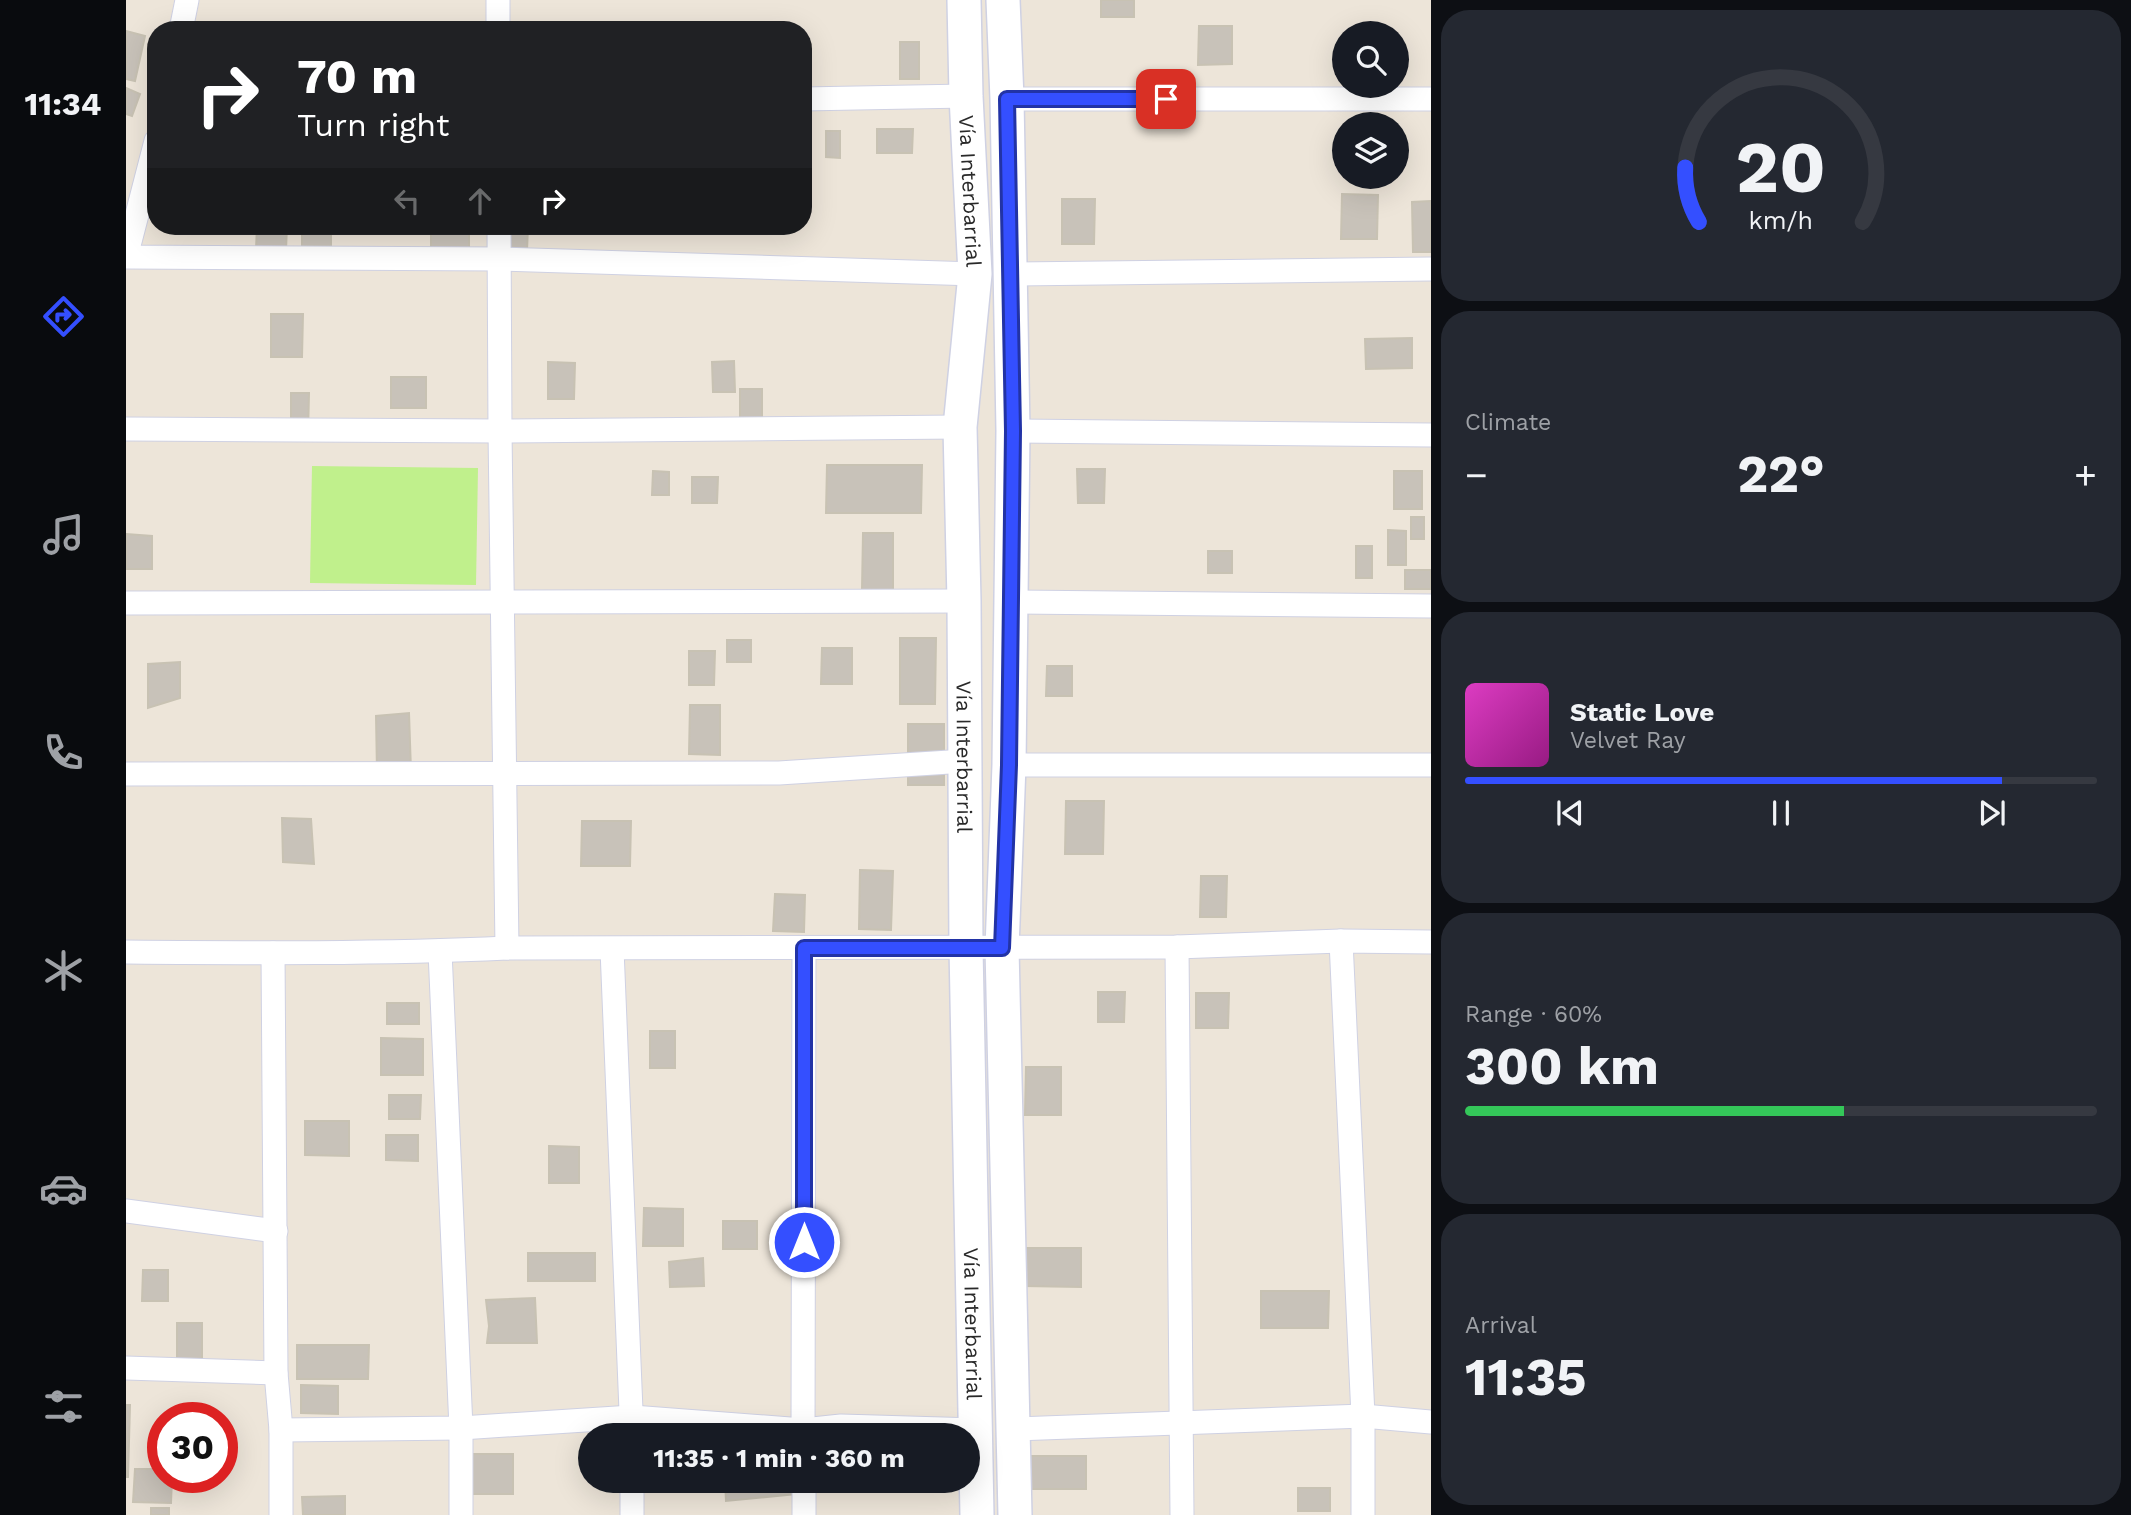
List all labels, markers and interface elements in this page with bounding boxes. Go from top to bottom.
map controls [1332,21,1409,189]
button: search [1332,21,1409,98]
text: 70 m [297,47,417,105]
icon: right [182,49,273,140]
pin [1136,69,1196,129]
icon: arrive [1147,80,1185,118]
text: 11:34 [25,85,101,123]
text: Turn right [297,106,449,144]
button: layers [1332,112,1409,189]
street label: Vía Interbarrial [954,114,987,268]
text: 20 [1736,124,1826,210]
icon: left [388,182,426,220]
icon: ahead [461,182,499,220]
icon: right [534,182,572,220]
text: km/h [1749,205,1813,234]
icon: directions [39,292,88,341]
text: Climate [1465,409,1551,436]
text: 22° [1737,444,1825,505]
text: − [1465,453,1488,497]
text: + [2074,453,2097,497]
icon: music [39,510,88,559]
street label: Vía Interbarrial [952,681,978,834]
text: Static Love [1570,697,1714,727]
text: Velvet Ray [1570,727,1686,754]
icon: phone [39,728,88,777]
icon: previous [1551,794,1589,832]
icon: pause [1762,794,1800,832]
icon: next [1973,794,2011,832]
icon: climate [39,946,88,995]
text: Range · 60% [1465,1001,1602,1028]
text: 300 km [1465,1036,1659,1097]
icon: car [39,1164,88,1213]
position arrow [767,1205,841,1279]
street label: Vía Interbarrial [959,1247,987,1401]
text: Arrival [1465,1312,1537,1339]
text: 11:35 [1465,1347,1587,1408]
icon: filters [39,1382,88,1431]
speed limit sign: 30 [147,1402,238,1493]
text: 11:35 · 1 min · 360 m [653,1443,905,1473]

